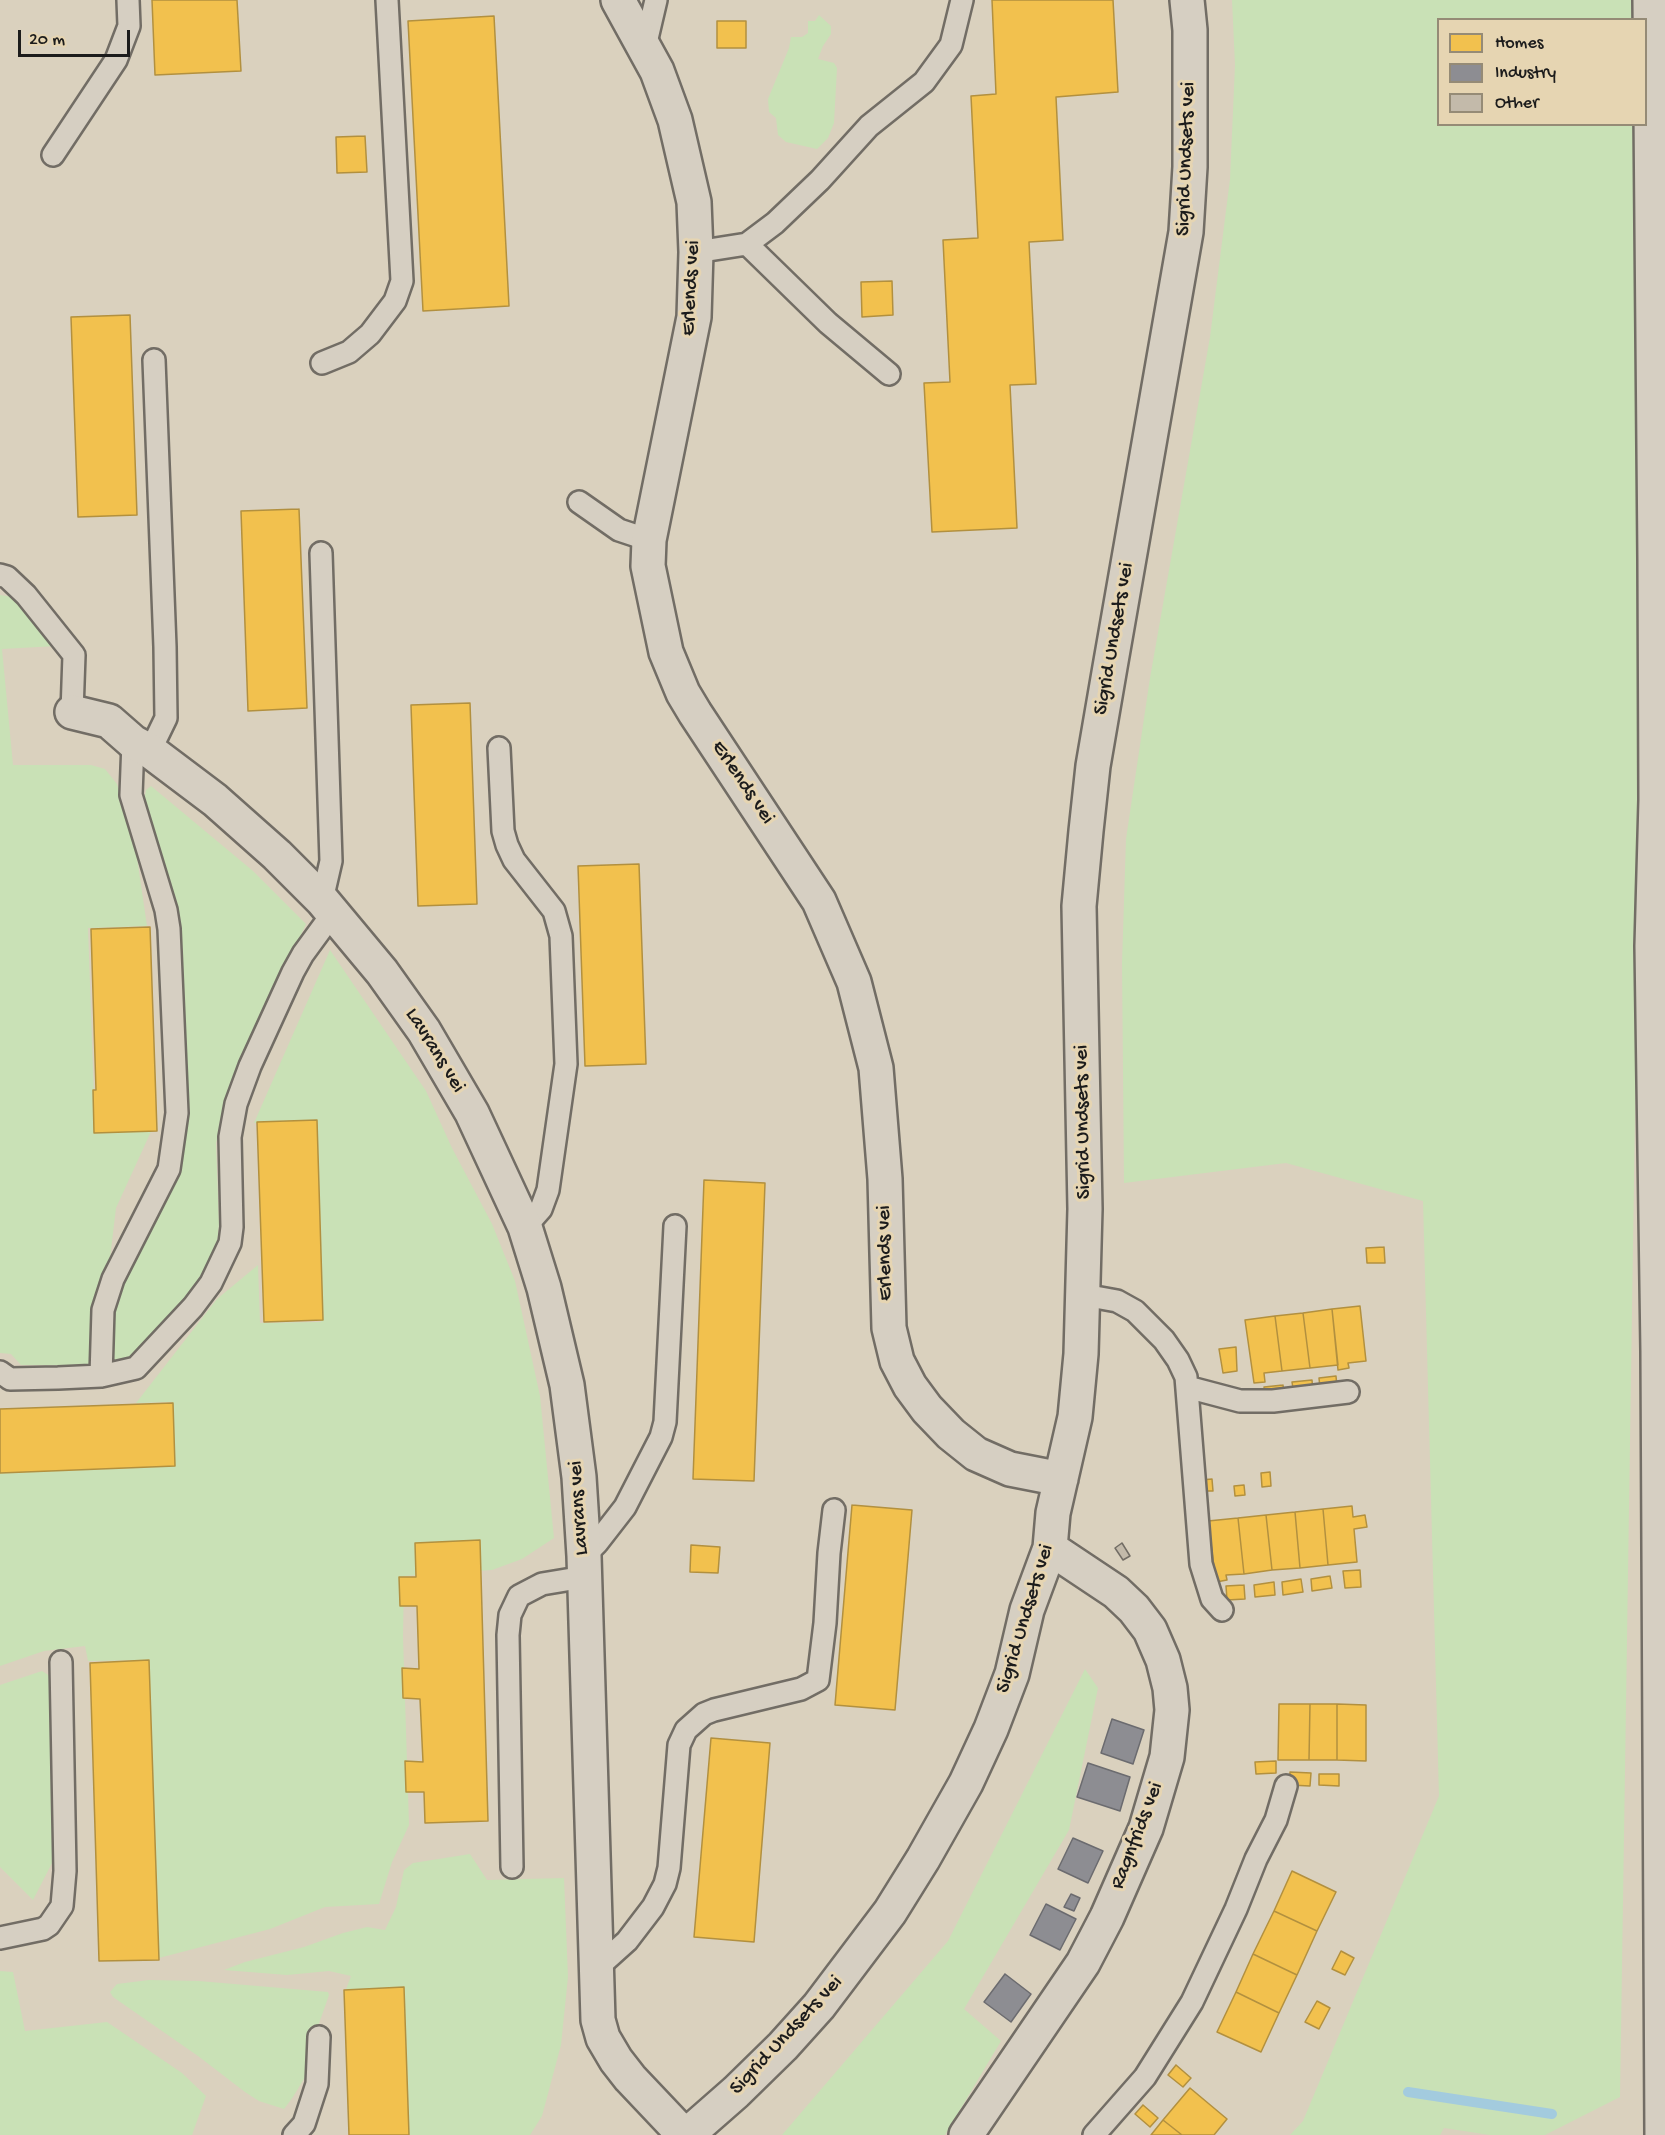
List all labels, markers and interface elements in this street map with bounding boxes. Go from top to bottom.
scale bar [21,18,134,56]
legend [1437,18,1647,126]
text: 20 m [29,30,65,51]
text: Homes [1495,33,1543,54]
text: Industry [1495,63,1556,84]
street label: Sigrid Undsets vei [1172,81,1202,237]
text: Other [1495,93,1539,114]
street label: Erlends vei [677,240,707,336]
street label: Sigrid Undsets vei [1089,561,1141,717]
street label: Erlends vei [705,736,779,830]
street label: Lavrans vei [398,1004,470,1098]
street label: Sigrid Undsets vei [1070,1045,1098,1199]
street label: Erlends vei [873,1205,899,1301]
street label: Lavrans vei [564,1460,596,1556]
street label: Sigrid Undsets vei [991,1541,1061,1697]
street label: Ragnfrids vei [1106,1779,1170,1893]
street label: Sigrid Undsets vei [725,1971,849,2101]

